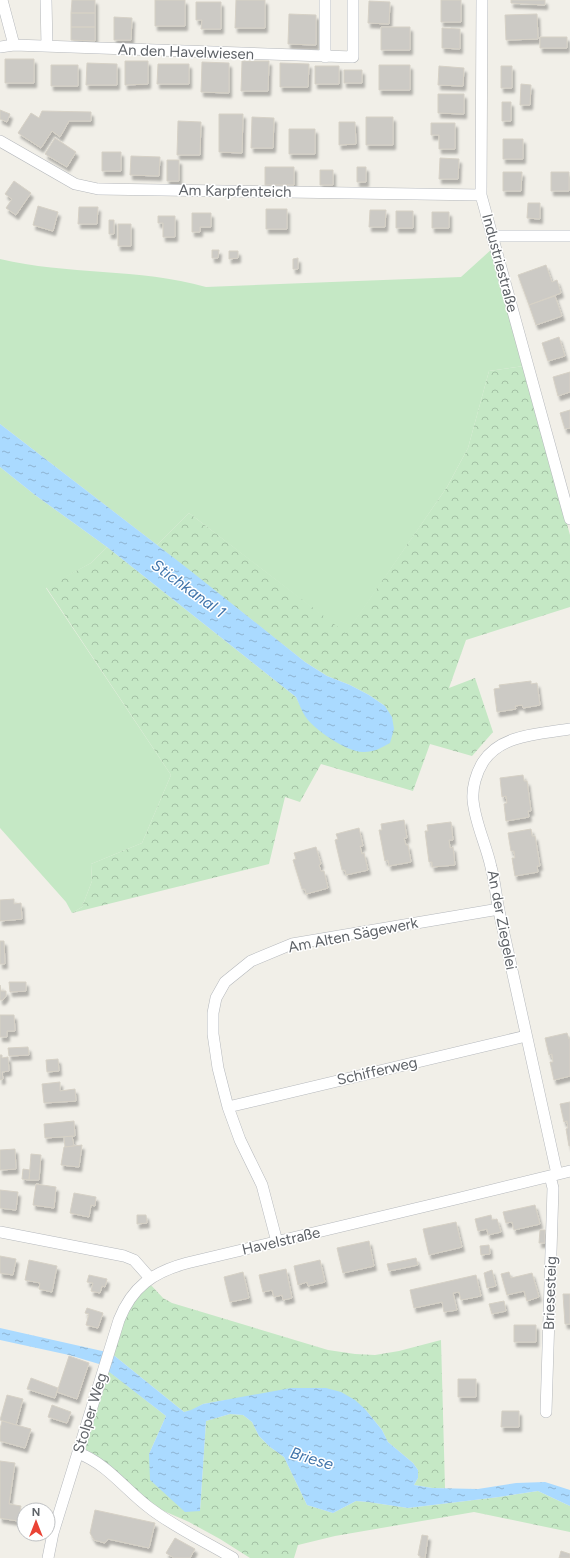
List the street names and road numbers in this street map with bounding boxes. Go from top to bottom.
street label: An den Havelwiesen [118,41,254,63]
street label: Am Karpfenteich [178,181,292,201]
street label: Industriestraße [478,212,522,314]
street label: An der Ziegelei [484,869,520,971]
street label: Am Alten Sägewerk [287,913,420,956]
street label: Schifferweg [335,1053,419,1089]
street label: Havelstraße [240,1223,322,1259]
street label: Briesesteig [540,1256,560,1330]
street label: Stolper Weg [69,1370,111,1456]

